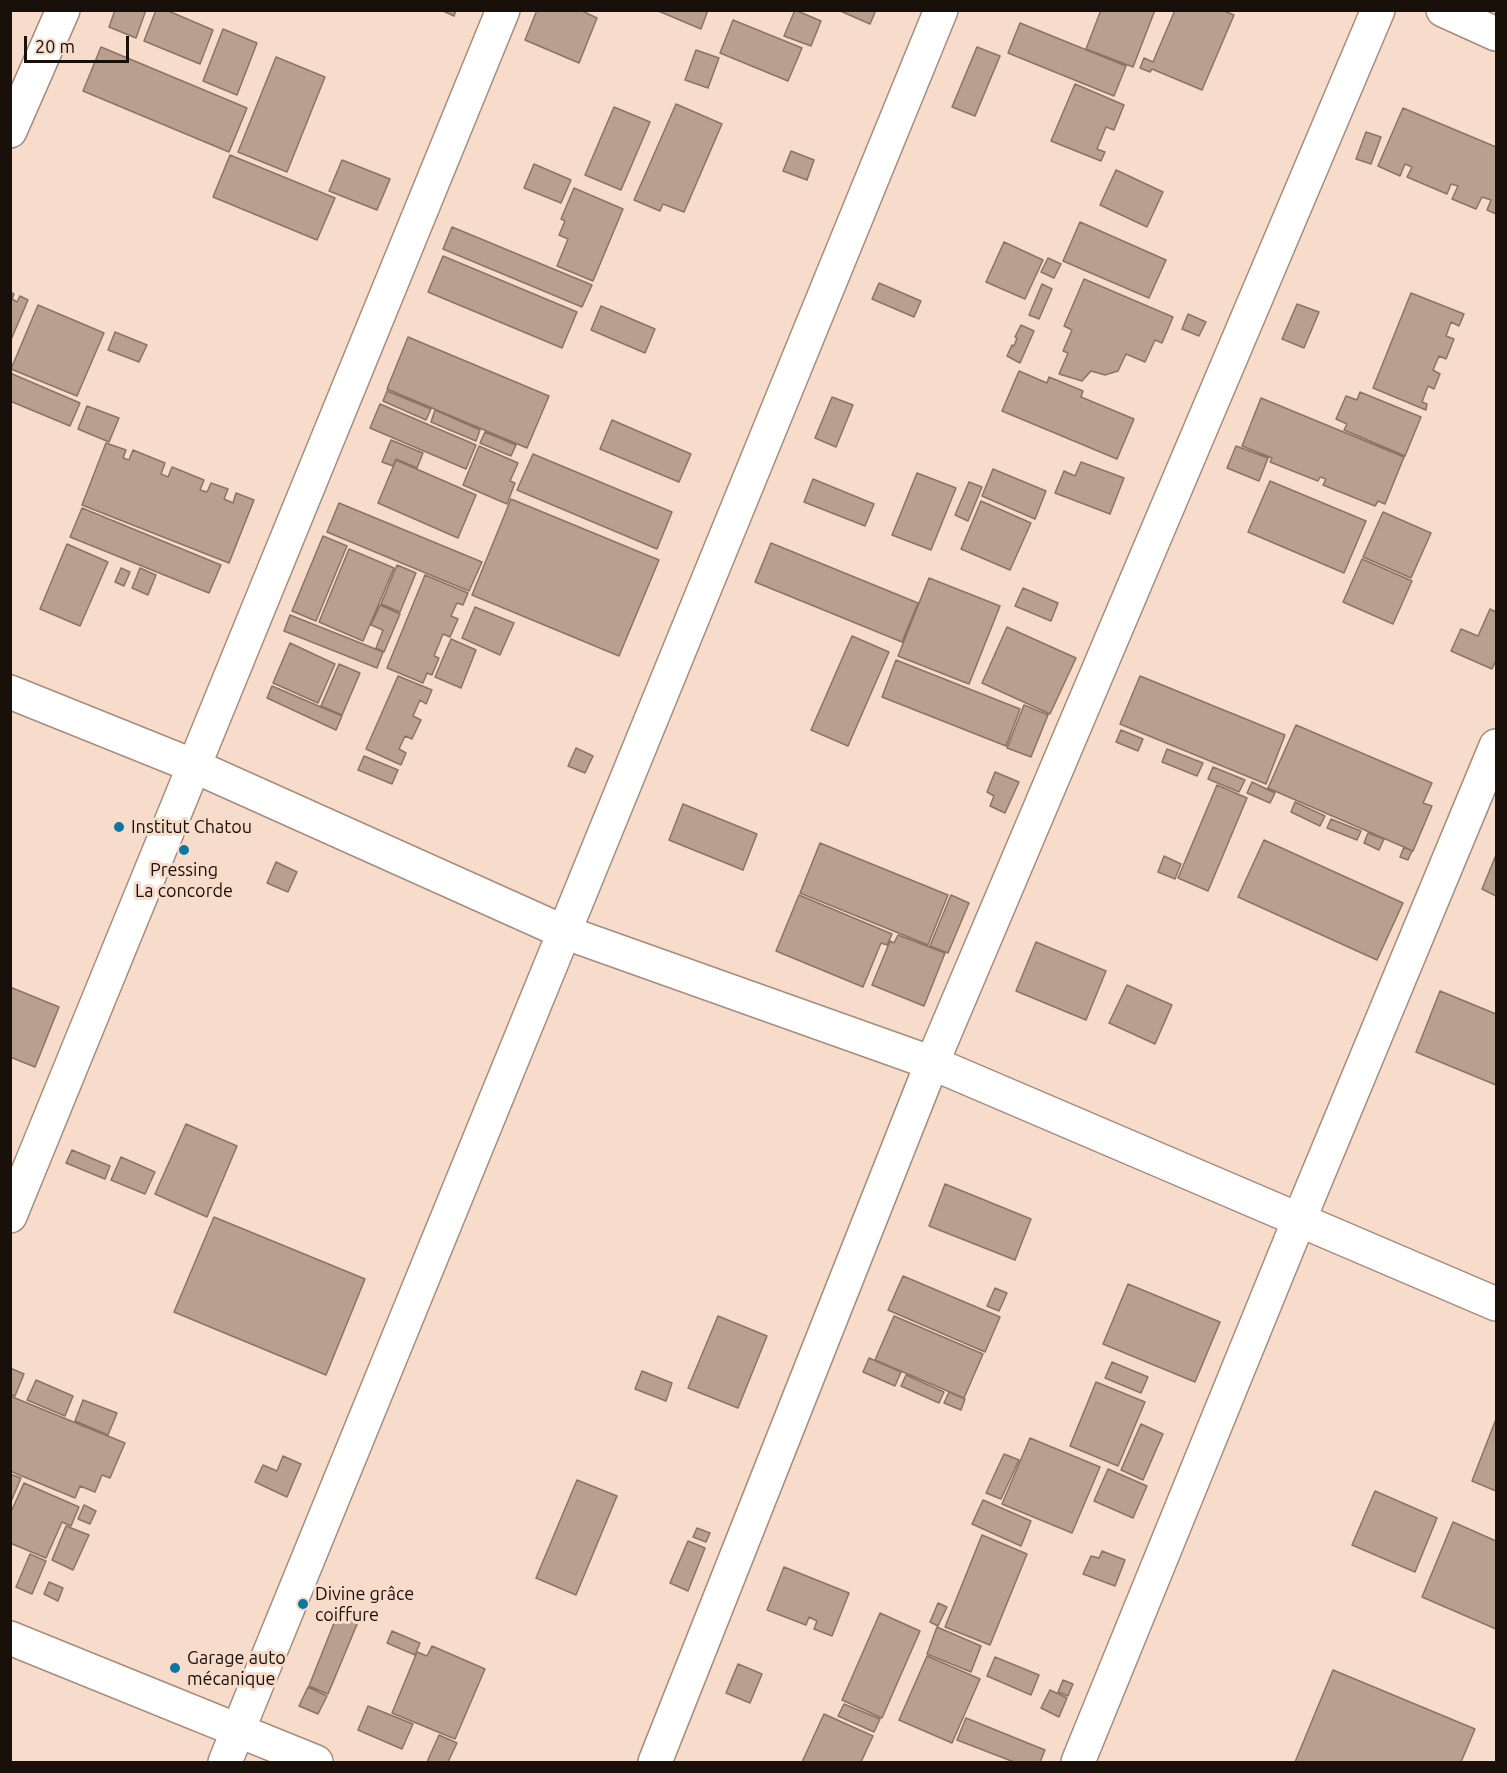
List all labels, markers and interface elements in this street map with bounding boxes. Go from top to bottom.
scale bar [27,24,132,62]
text: 20 m [35,36,75,56]
place label: Institut Chatou [131,816,252,838]
marker: Institut Chatou [112,820,126,834]
marker: Pressing La concorde [177,843,191,857]
place label: Pressing La concorde [135,859,233,902]
place label: Divine grâce coiffure [315,1583,414,1626]
marker: Divine grâce coiffure [296,1597,310,1611]
place label: Garage auto mécanique [187,1647,286,1690]
marker: Garage auto mécanique [168,1661,182,1675]

